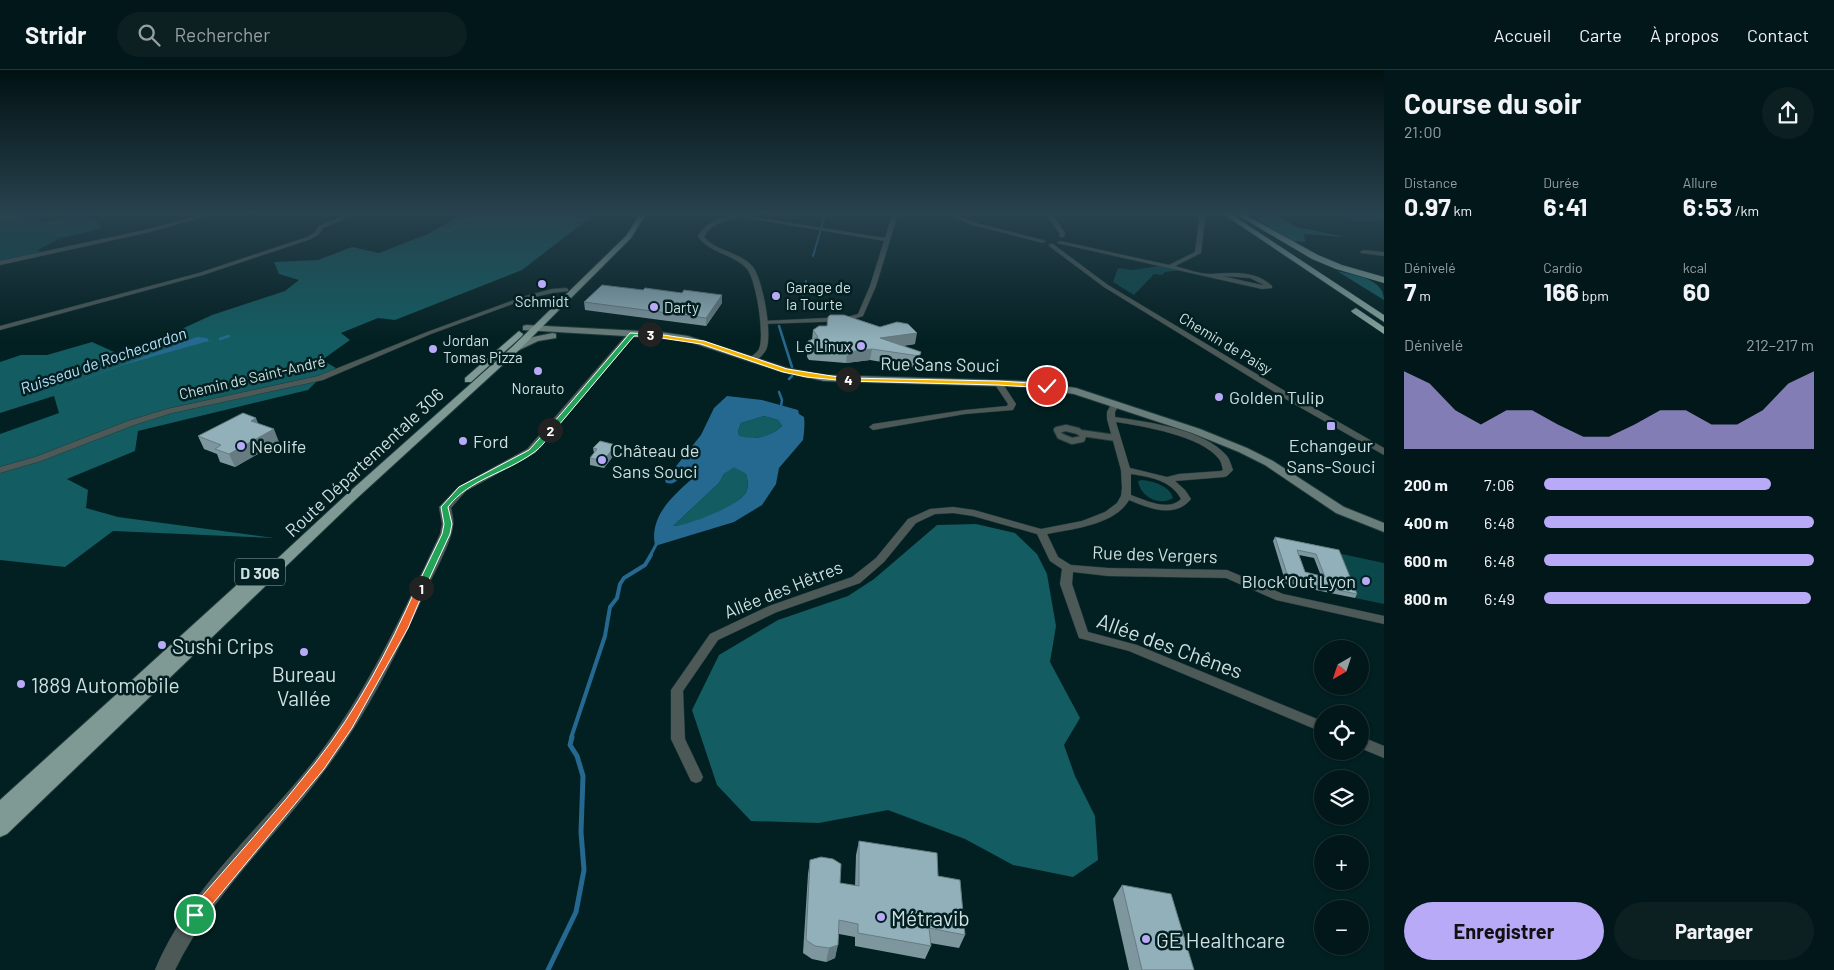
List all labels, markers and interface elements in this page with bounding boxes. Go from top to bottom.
search box [117,12,467,57]
text: Stridr [25,20,87,49]
icon: search [135,21,163,49]
text: Rechercher [175,23,270,46]
text: Accueil [1494,24,1551,46]
text: Carte [1579,24,1622,46]
text: À propos [1650,24,1719,46]
text: Contact [1747,24,1809,46]
text: Course du soir [1404,86,1582,120]
button: share [1762,87,1814,139]
text: 21:00 [1404,122,1441,141]
text: Distance [1404,174,1457,191]
text: Durée [1543,174,1579,191]
text: Allure [1683,174,1718,191]
text: 0.97 [1404,191,1451,221]
text: 6:41 [1543,191,1587,221]
text: 6:53 [1683,191,1732,221]
text: km [1451,202,1472,219]
text: /km [1732,202,1759,219]
text: Dénivelé [1404,259,1456,276]
text: Cardio [1543,259,1583,276]
text: kcal [1683,259,1707,276]
text: 7 [1404,276,1416,306]
text: 166 [1543,276,1579,306]
text: 60 [1683,276,1710,306]
marker: Schmidt [536,278,548,290]
place label: Garage de la Tourte [786,278,851,313]
text: m [1416,287,1431,304]
text: bpm [1579,287,1609,304]
marker: Garage de la Tourte [770,290,782,302]
place label: Schmidt [515,292,569,310]
place label: Darty [664,298,699,316]
marker: Darty [648,301,660,313]
street label: Chemin de Paisy [1176,308,1276,378]
pin: 3 [638,322,662,346]
water label: Ruisseau de Rochecardon [17,323,189,397]
text: 3 [647,326,654,343]
place label: Jordan Tomas Pizza [443,331,523,366]
text: Dénivelé [1404,335,1463,354]
text: 212–217 m [1746,335,1814,354]
place label: Le Linux [796,337,851,355]
marker: Le Linux [855,340,867,352]
marker: Jordan Tomas Pizza [427,343,439,355]
street label: Chemin de Saint-André [177,351,327,403]
street label: Rue Sans Souci [880,352,1000,376]
marker: Norauto [532,365,544,377]
pin [1026,365,1068,407]
pin: 4 [836,366,860,392]
text: 4 [844,371,853,388]
icon: check [1033,372,1061,400]
place label: Norauto [512,379,564,397]
street label: Route Départementale 306 [280,383,448,541]
place label: Golden Tulip [1229,386,1324,408]
marker: Golden Tulip [1213,391,1225,403]
pin: 2 [538,418,562,442]
marker: Echangeur Sans-Souci [1325,420,1337,432]
text: 2 [547,422,554,439]
place label: Ford [473,430,509,452]
place label: Echangeur Sans-Souci [1286,434,1376,477]
place label: Neolife [251,435,306,457]
marker: Ford [457,435,469,447]
place label: Château de Sans Souci [612,439,699,482]
marker: Neolife [235,440,247,452]
marker: Château de Sans Souci [596,454,608,466]
text: 200 m [1404,475,1448,494]
text: 7:06 [1484,475,1514,494]
text: 400 m [1404,513,1448,532]
text: 6:48 [1484,513,1515,532]
street label: Rue des Vergers [1092,541,1218,567]
text: 600 m [1404,551,1447,570]
text: 6:48 [1484,551,1515,570]
street label: Allée des Hêtres [721,555,845,623]
road number: D 306 [235,558,285,586]
place label: Block'Out Lyon [1242,570,1356,592]
marker: Block'Out Lyon [1360,575,1372,587]
pin: 1 [408,576,434,600]
text: 1 [419,580,424,597]
text: 800 m [1404,589,1447,608]
text: 6:49 [1484,589,1515,608]
street label: Allée des Chênes [1094,607,1246,683]
place label: Sushi Crips [172,633,274,658]
marker: Sushi Crips [156,639,168,651]
north arrow [1314,640,1369,695]
map controls [1314,640,1369,955]
marker: Bureau Vallée [298,646,310,658]
place label: Bureau Vallée [272,661,336,710]
place label: 1889 Automobile [31,672,180,697]
marker: 1889 Automobile [15,678,27,690]
button: locate [1314,705,1369,760]
button: layers [1314,770,1369,825]
button: + [1314,835,1369,890]
pin [174,894,216,936]
button: − [1314,900,1369,955]
icon: arrive [181,901,209,929]
button: Enregistrer [1404,902,1604,960]
button: Partager [1614,902,1814,960]
place label: Métravib [891,905,970,930]
marker: Métravib [875,911,887,923]
place label: GE Healthcare [1156,927,1285,952]
marker: GE Healthcare [1140,933,1152,945]

